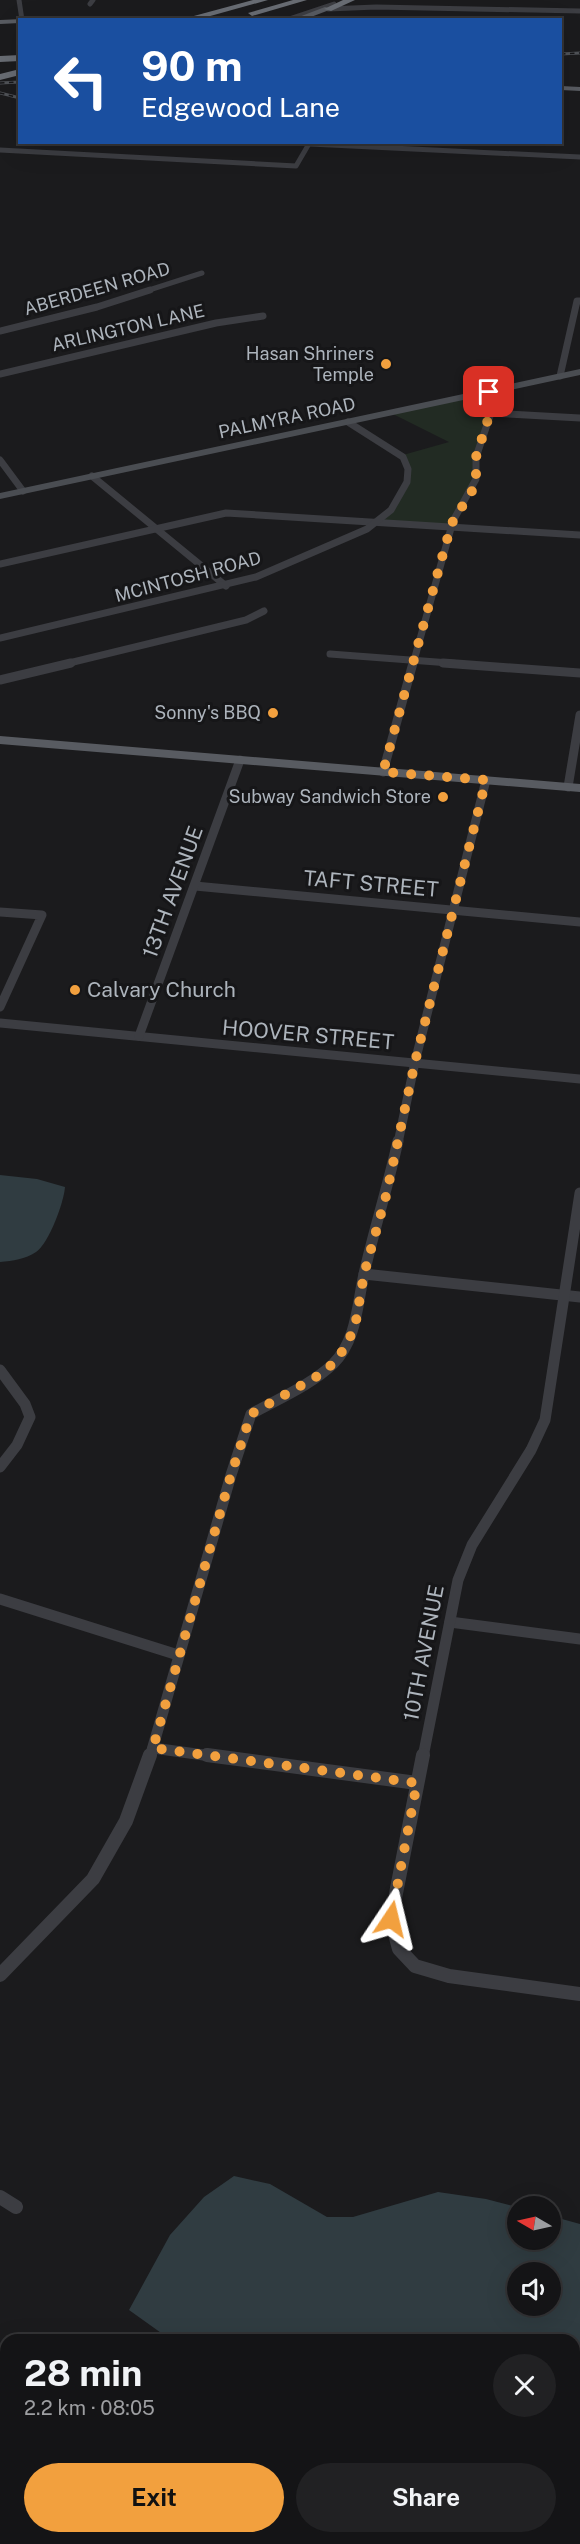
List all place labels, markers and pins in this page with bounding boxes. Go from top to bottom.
place label: Hasan Shriners Temple [246,343,374,385]
marker: Hasan Shriners Temple [379,357,393,371]
pin [463,366,514,417]
place label: Sonny's BBQ [154,702,261,723]
marker: Sonny's BBQ [266,706,280,720]
place label: Subway Sandwich Store [229,786,431,807]
marker: Subway Sandwich Store [436,790,450,804]
place label: Calvary Church [87,977,236,1002]
marker: Calvary Church [68,983,82,997]

